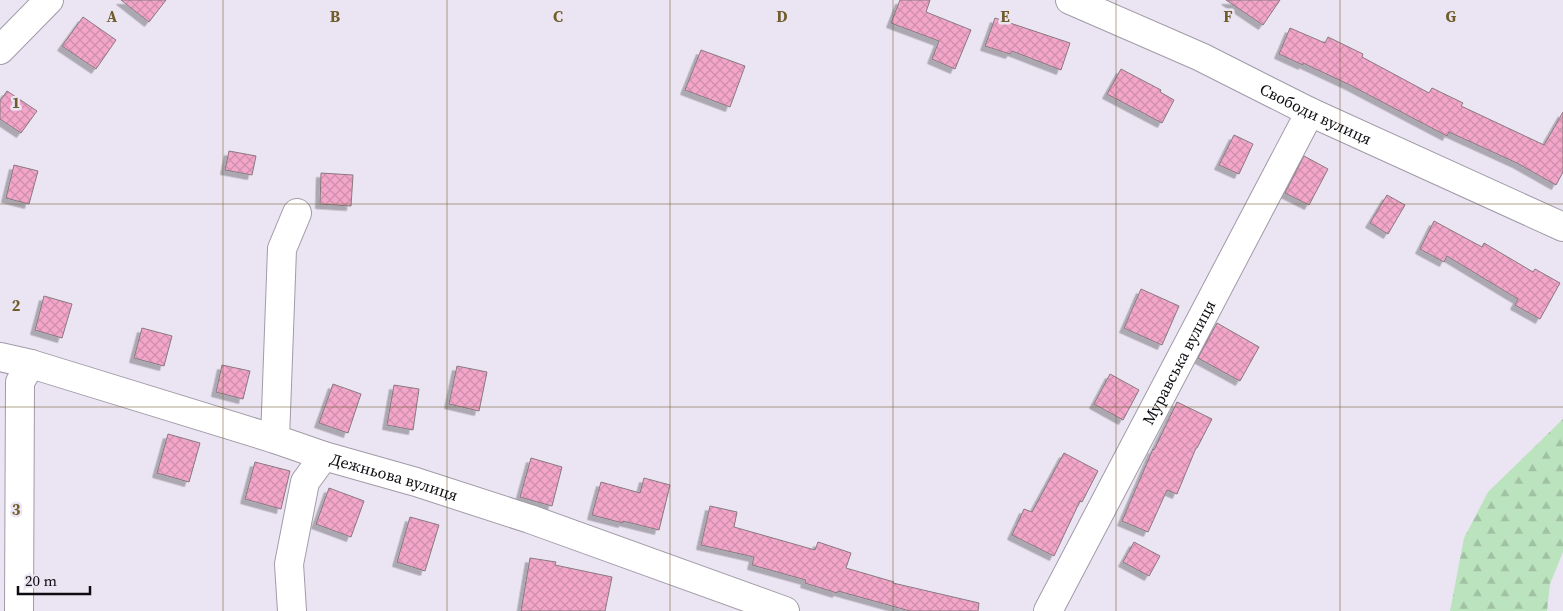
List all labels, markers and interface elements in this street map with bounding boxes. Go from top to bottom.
text: A [107,5,118,27]
text: B [330,5,341,27]
text: C [553,5,563,27]
text: D [776,5,788,27]
text: E [1000,5,1010,27]
text: F [1223,5,1233,27]
text: G [1446,5,1457,27]
street label: Свободи вулиця [1256,78,1375,150]
text: 1 [12,91,20,113]
text: 2 [12,294,21,316]
street label: Муравська вулиця [1137,296,1220,428]
street label: Дежньова вулиця [328,447,461,506]
text: 3 [12,498,21,520]
scale bar [18,564,90,596]
text: 20 m [25,570,57,591]

